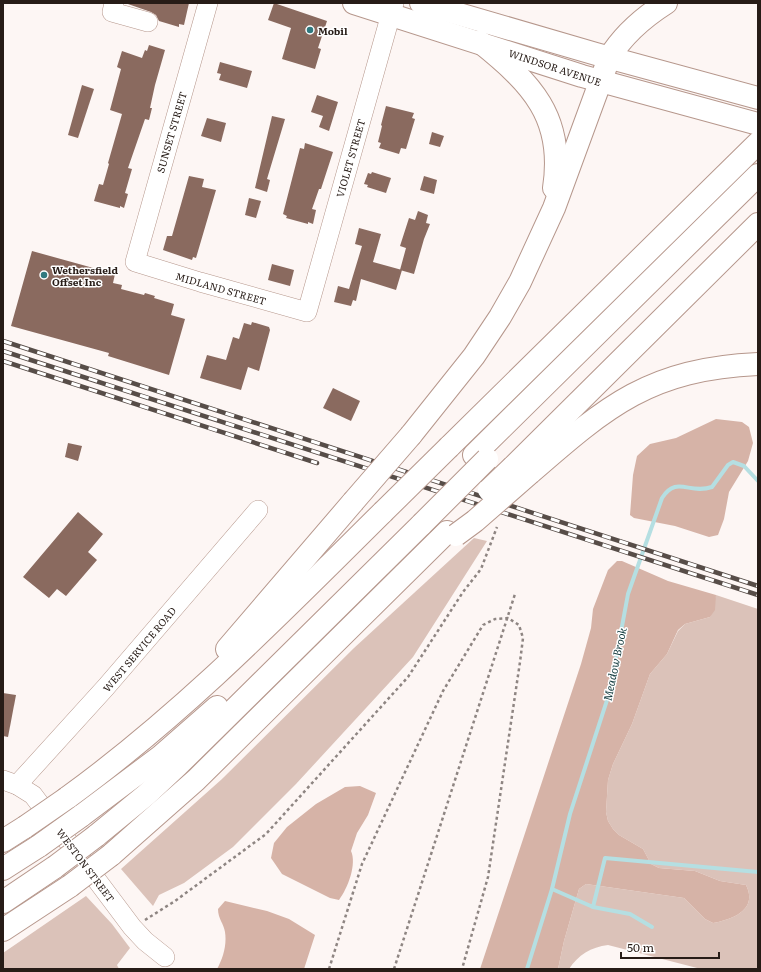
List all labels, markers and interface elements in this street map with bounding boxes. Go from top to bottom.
place label: Mobil [318,23,348,38]
marker: Mobil [305,25,315,35]
street label: WINDSOR AVENUE [507,45,603,89]
street label: SUNSET STREET [152,90,190,174]
street label: VIOLET STREET [332,117,368,199]
place label: Wethersfield Offset Inc [52,262,118,289]
street label: MIDLAND STREET [174,268,268,308]
marker: Wethersfield Offset Inc [39,270,49,280]
street label: WEST SERVICE ROAD [99,603,179,695]
water label: Meadow Brook [598,626,630,702]
street label: WESTON STREET [53,825,119,905]
scale bar [621,934,719,960]
text: 50 m [627,938,654,956]

